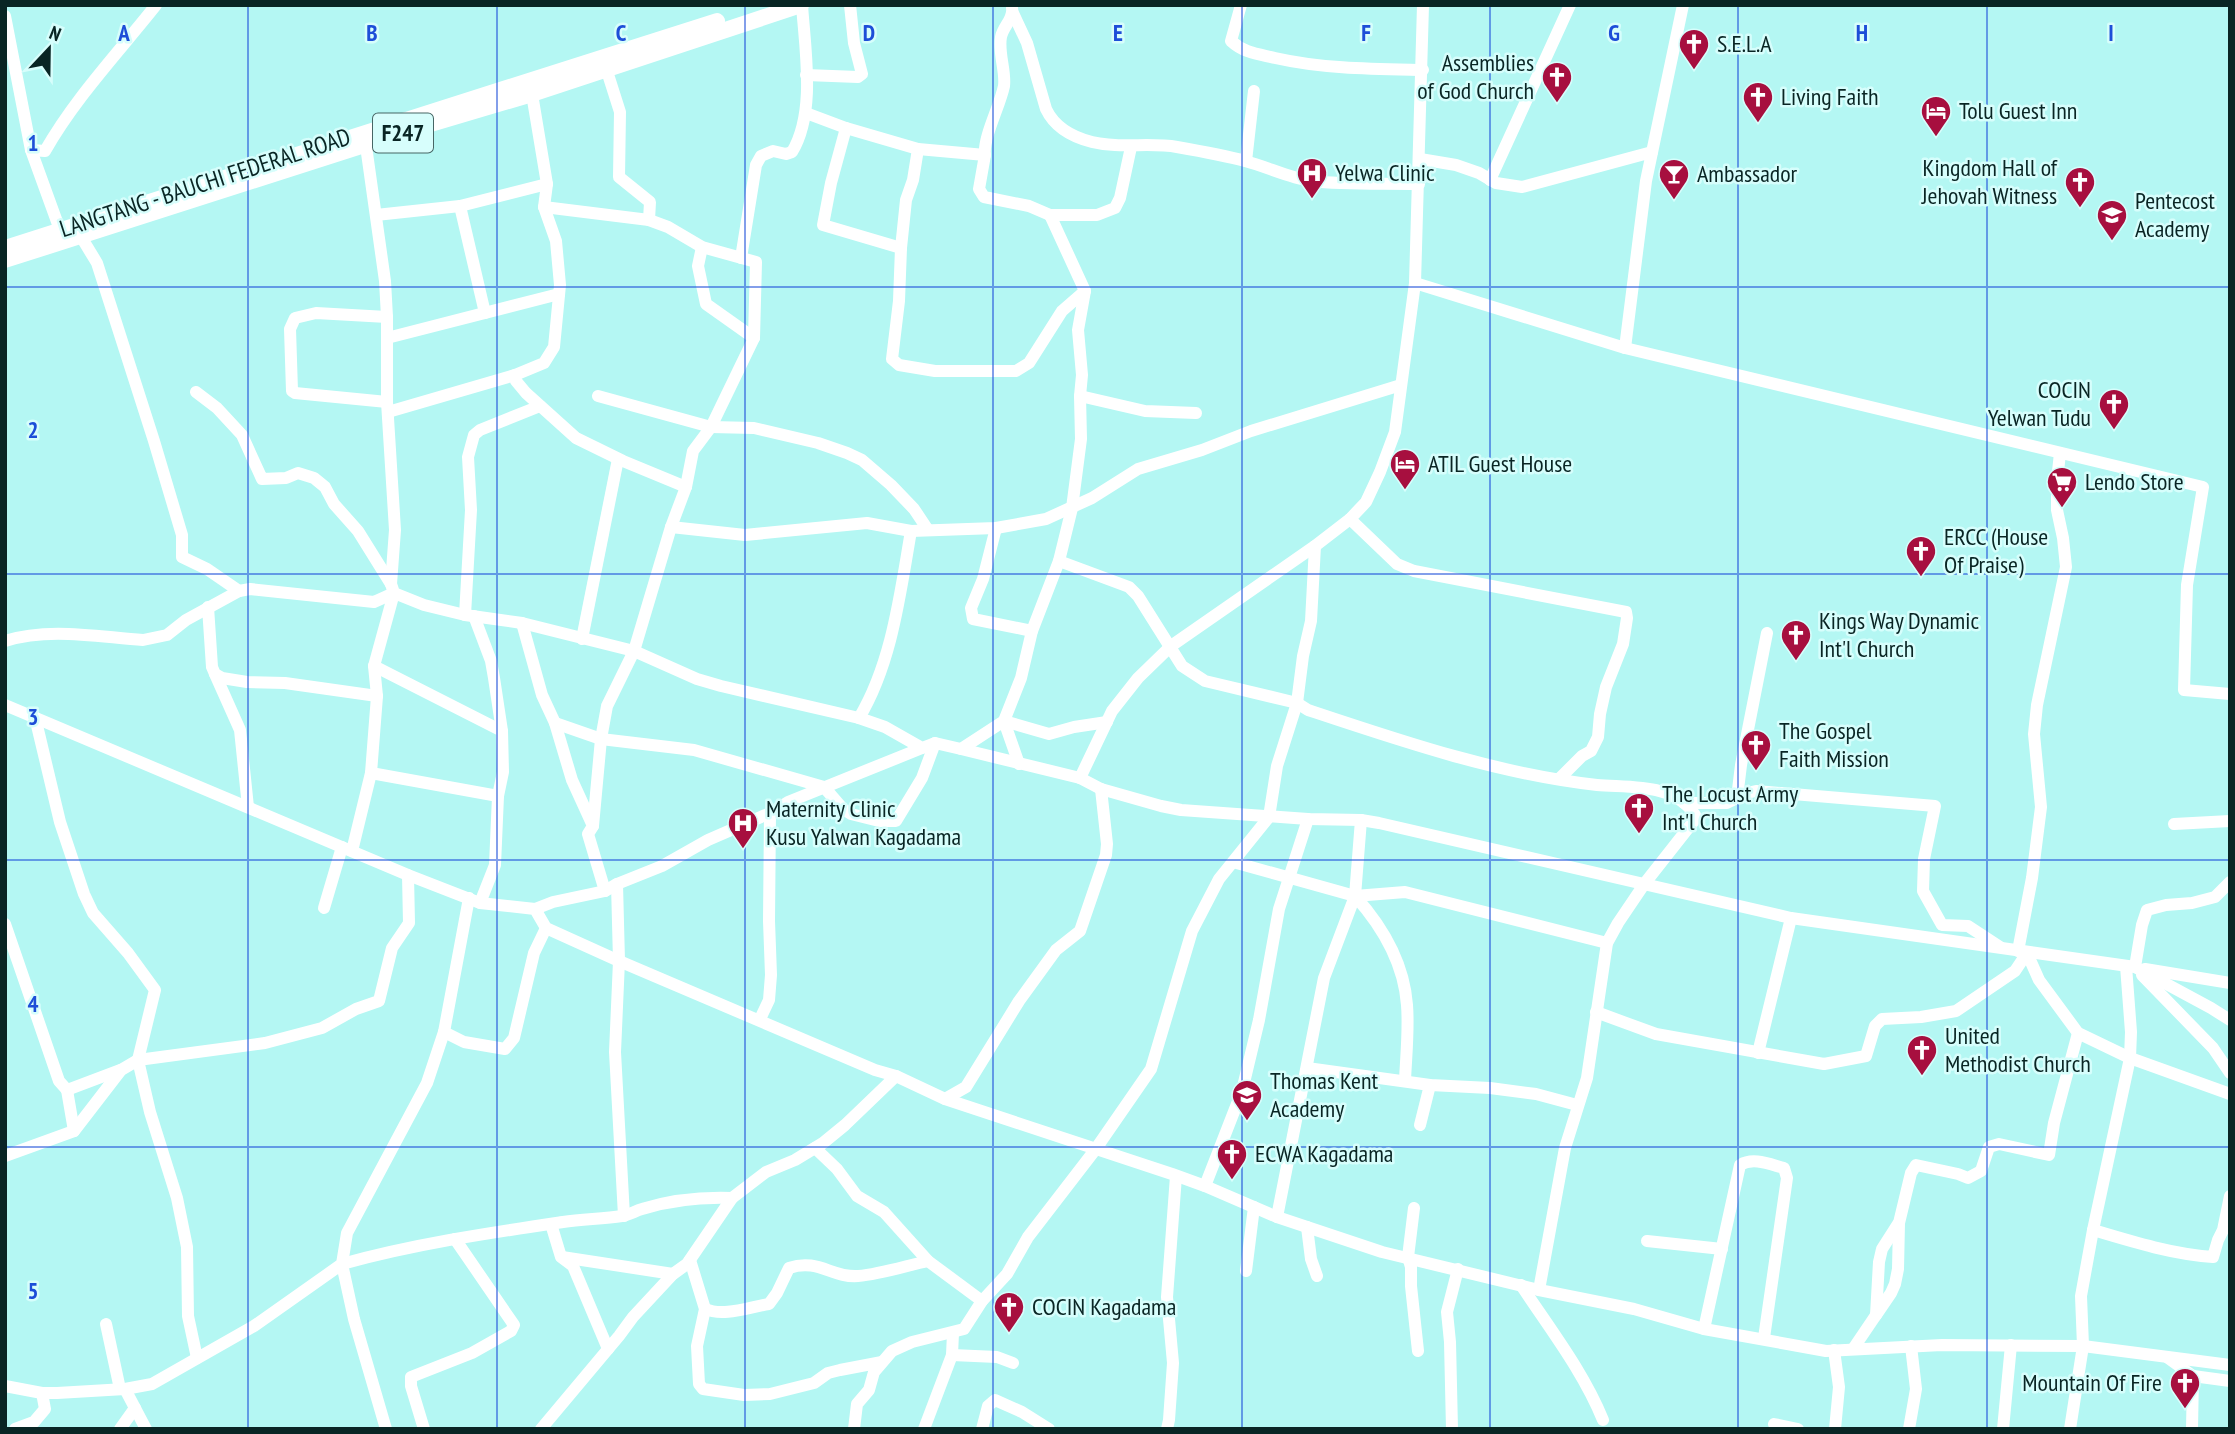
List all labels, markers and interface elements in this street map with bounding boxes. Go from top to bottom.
north arrow [14,14,84,84]
text: A [117,18,130,47]
text: B [366,18,378,47]
text: C [616,18,627,47]
text: D [863,18,875,47]
text: E [1113,18,1123,47]
text: F [1361,18,1371,47]
text: G [1608,18,1620,47]
text: H [1856,18,1868,47]
text: I [2108,18,2114,47]
text: N [46,20,65,46]
church icon: S.E.L.A [1677,27,1711,71]
place label: S.E.L.A [1717,28,1772,59]
place label: Assemblies of God Church [1417,47,1534,106]
church icon: Assemblies of God Church [1540,60,1574,104]
church icon: Living Faith [1741,80,1775,124]
place label: Living Faith [1781,81,1879,112]
hotel icon: Tolu Guest Inn [1919,94,1953,138]
place label: Tolu Guest Inn [1959,95,2077,126]
road number: F247 [373,114,433,152]
street label: LANGTANG - BAUCHI FEDERAL ROAD [56,121,354,244]
text: 1 [28,128,39,157]
place label: Kingdom Hall of Jehovah Witness [1921,152,2058,211]
hospital icon: Yelwa Clinic [1295,156,1329,200]
place label: Yelwa Clinic [1335,157,1435,188]
bar icon: Ambassador [1657,157,1691,201]
place label: Ambassador [1697,158,1798,189]
church icon: Kingdom Hall of Jehovah Witness [2063,165,2097,209]
place label: Pentecost Academy [2135,185,2215,244]
school or university icon: Pentecost Academy [2095,198,2129,242]
place label: COCIN Yelwan Tudu [1988,374,2091,433]
church icon: COCIN Yelwan Tudu [2097,387,2131,431]
text: 2 [28,415,39,444]
hotel icon: ATIL Guest House [1388,447,1422,491]
place label: ATIL Guest House [1428,448,1572,479]
supermarket icon: Lendo Store [2045,465,2079,509]
place label: Lendo Store [2085,466,2184,497]
place label: ERCC (House Of Praise) [1944,521,2048,580]
church icon: ERCC (House Of Praise) [1904,534,1938,578]
place label: Kings Way Dynamic Int'l Church [1819,605,1979,664]
church icon: Kings Way Dynamic Int'l Church [1779,618,1813,662]
text: 3 [28,702,39,731]
place label: The Gospel Faith Mission [1779,715,1889,774]
church icon: The Gospel Faith Mission [1739,728,1773,772]
place label: The Locust Army Int'l Church [1662,778,1798,837]
church icon: The Locust Army Int'l Church [1622,791,1656,835]
place label: Maternity Clinic Kusu Yalwan Kagadama [766,793,961,852]
hospital icon: Maternity Clinic Kusu Yalwan Kagadama [726,806,760,850]
text: 4 [28,989,39,1018]
place label: United Methodist Church [1945,1020,2091,1079]
church icon: United Methodist Church [1905,1033,1939,1077]
place label: Thomas Kent Academy [1270,1065,1378,1124]
school or university icon: Thomas Kent Academy [1230,1078,1264,1122]
church icon: ECWA Kagadama [1215,1137,1249,1181]
place label: ECWA Kagadama [1255,1138,1393,1169]
text: 5 [28,1276,39,1305]
church icon: COCIN Kagadama [992,1290,1026,1334]
place label: COCIN Kagadama [1032,1291,1176,1322]
church icon: Mountain Of Fire [2168,1366,2202,1410]
place label: Mountain Of Fire [2022,1367,2162,1398]

